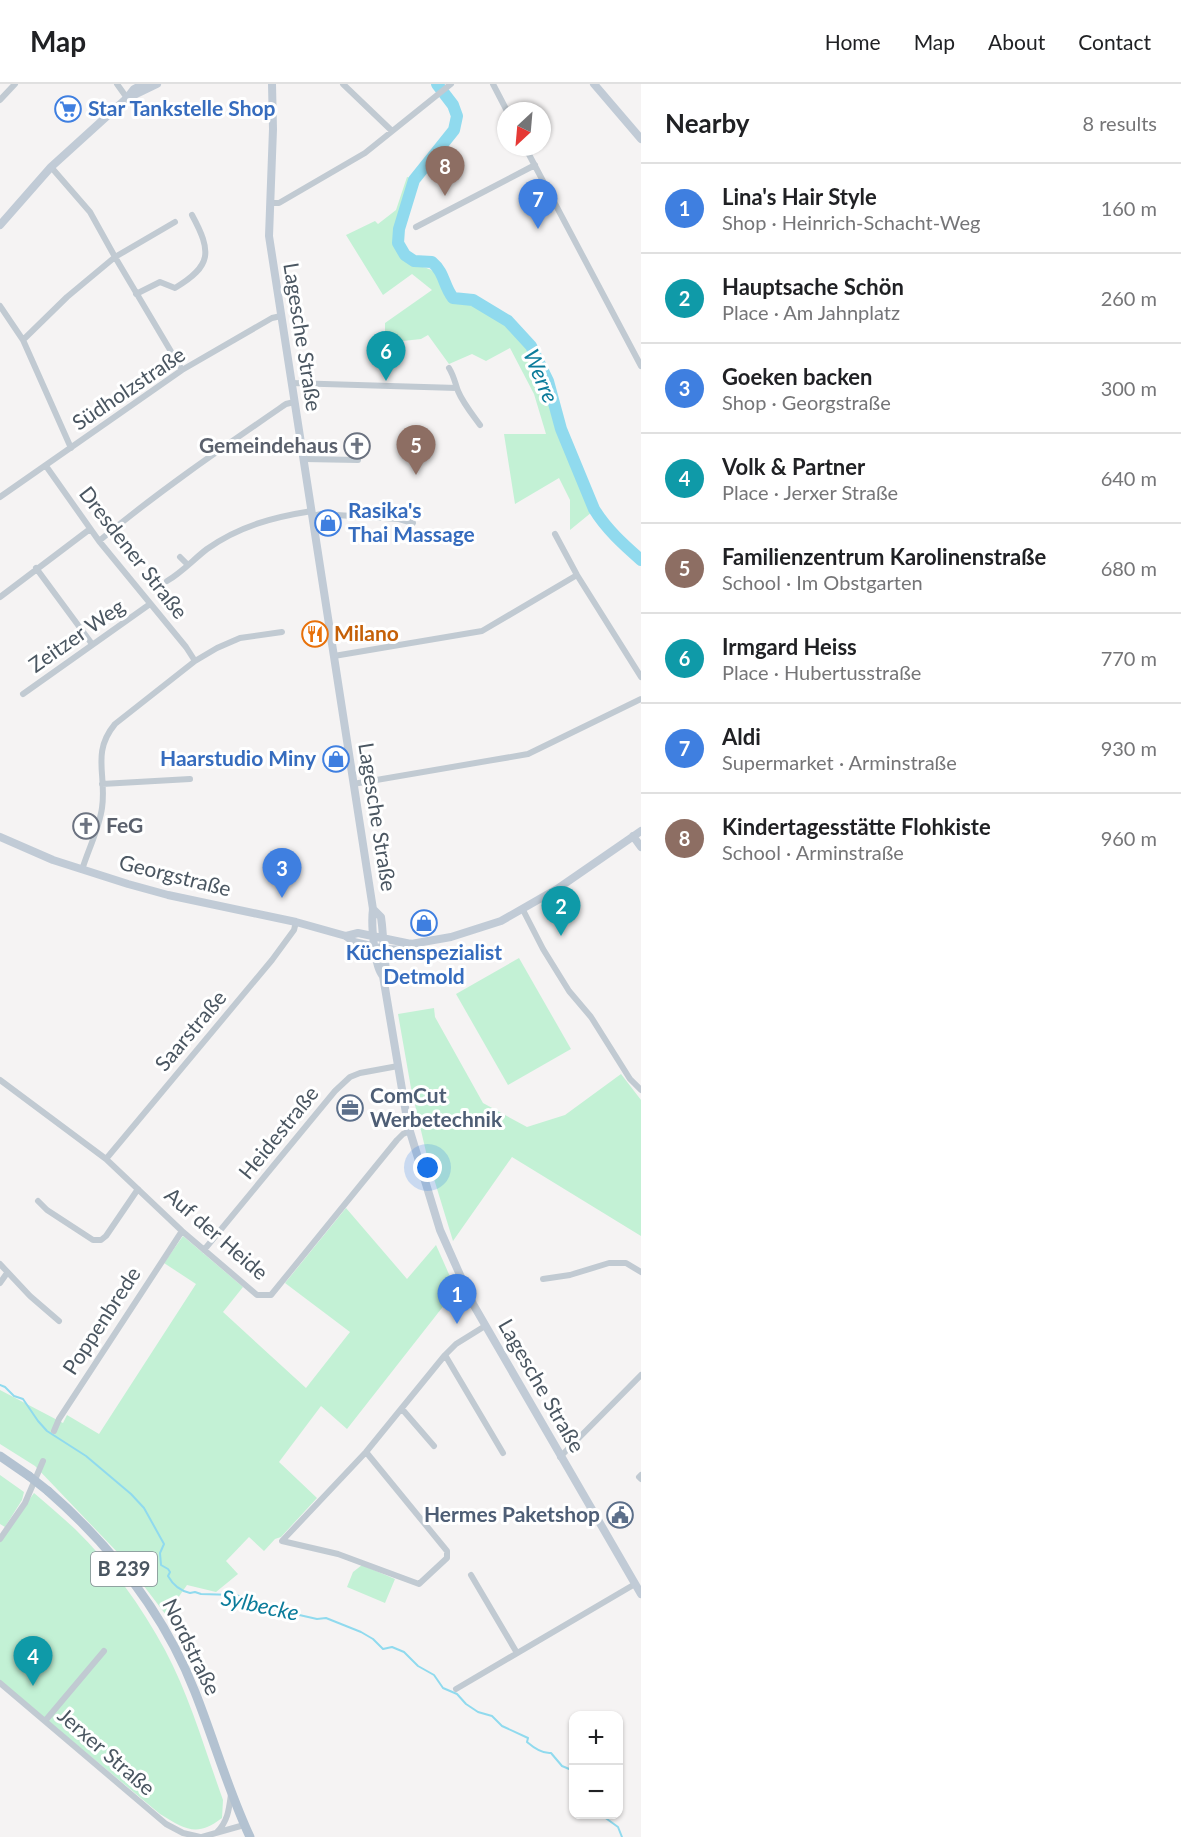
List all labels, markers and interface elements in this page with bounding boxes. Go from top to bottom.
text: Map [30,24,86,58]
text: Home [825,29,881,54]
text: Map [914,29,955,54]
text: About [988,29,1045,54]
text: Contact [1078,29,1151,54]
supermarket icon: Star Tankstelle Shop [53,94,83,124]
place label: Star Tankstelle Shop [88,95,276,120]
north arrow [497,102,551,156]
text: Nearby [665,107,750,139]
text: 8 results [1082,111,1157,135]
pin: 8 [426,147,464,196]
pin: 7 [518,180,558,229]
text: Lina's Hair Style [722,183,877,210]
text: 1 [679,196,690,220]
text: 160 m [1101,196,1157,220]
text: Shop · Heinrich-Schacht-Weg [722,210,980,234]
street label: Lagesche Straße [279,261,328,413]
text: Hauptsache Schön [722,273,904,300]
text: 2 [679,286,690,310]
text: 260 m [1101,286,1157,310]
text: Place · Am Jahnplatz [722,300,900,324]
pin: 6 [366,332,406,381]
street label: Südholzstraße [67,341,189,435]
water label: Werre [518,345,565,407]
text: Goeken backen [722,363,873,390]
text: 3 [679,376,690,400]
text: 300 m [1101,376,1157,400]
text: Shop · Georgstraße [722,390,891,414]
pin: 5 [396,426,436,475]
church icon: Gemeindehaus [342,431,372,461]
place label: Gemeindehaus [199,432,338,457]
text: Volk & Partner [722,453,865,480]
text: 4 [679,466,690,490]
text: 640 m [1101,466,1157,490]
text: Place · Jerxer Straße [722,480,898,504]
street label: Dresdener Straße [75,481,194,623]
place label: Rasika's Thai Massage [348,497,475,546]
shop icon: Rasika's Thai Massage [313,508,343,538]
text: Familienzentrum Karolinenstraße [722,543,1046,570]
text: 5 [679,556,690,580]
text: 680 m [1101,556,1157,580]
text: School · Im Obstgarten [722,570,923,594]
street label: Zeitzer Weg [23,593,129,677]
restaurant icon: Milano [300,619,330,649]
place label: Milano [334,620,399,645]
text: Irmgard Heiss [722,633,857,660]
text: 6 [679,646,690,670]
text: 770 m [1101,646,1157,670]
text: Place · Hubertusstraße [722,660,921,684]
text: Aldi [722,723,761,750]
text: 7 [679,736,690,760]
text: 930 m [1101,736,1157,760]
street label: Lagesche Straße [354,741,403,893]
shop icon: Haarstudio Miny [321,744,351,774]
place label: Haarstudio Miny [160,745,317,770]
text: Supermarket · Arminstraße [722,750,957,774]
church icon: FeG [71,811,101,841]
place label: FeG [106,812,143,837]
text: Kindertagesstätte Flohkiste [722,813,991,840]
text: 8 [679,826,690,850]
text: 960 m [1101,826,1157,850]
text: School · Arminstraße [722,840,904,864]
pin: 3 [262,848,302,898]
street label: Georgstraße [117,849,234,901]
pin: 2 [542,886,580,936]
shop icon: Küchenspezialist Detmold [409,908,439,938]
place label: Küchenspezialist Detmold [346,939,502,988]
street label: Saarstraße [149,985,231,1075]
street label: Heidestraße [233,1080,323,1184]
place label: ComCut Werbetechnik [370,1082,503,1131]
office icon: ComCut Werbetechnik [335,1093,365,1123]
your location [413,1153,442,1182]
street label: Auf der Heide [160,1181,274,1284]
street label: Poppenbrede [57,1262,145,1379]
pin: 1 [438,1274,476,1324]
street label: Lagesche Straße [494,1314,591,1456]
public building icon: Hermes Paketshop [605,1500,635,1530]
place label: Hermes Paketshop [424,1501,600,1526]
road number: B 239 [91,1552,157,1586]
water label: Sylbecke [219,1583,301,1626]
street label: Nordstraße [158,1594,226,1699]
pin: 4 [14,1636,52,1686]
street label: Jerxer Straße [53,1702,161,1800]
map controls [569,1711,623,1819]
button: + [569,1711,623,1765]
button: − [569,1765,623,1819]

